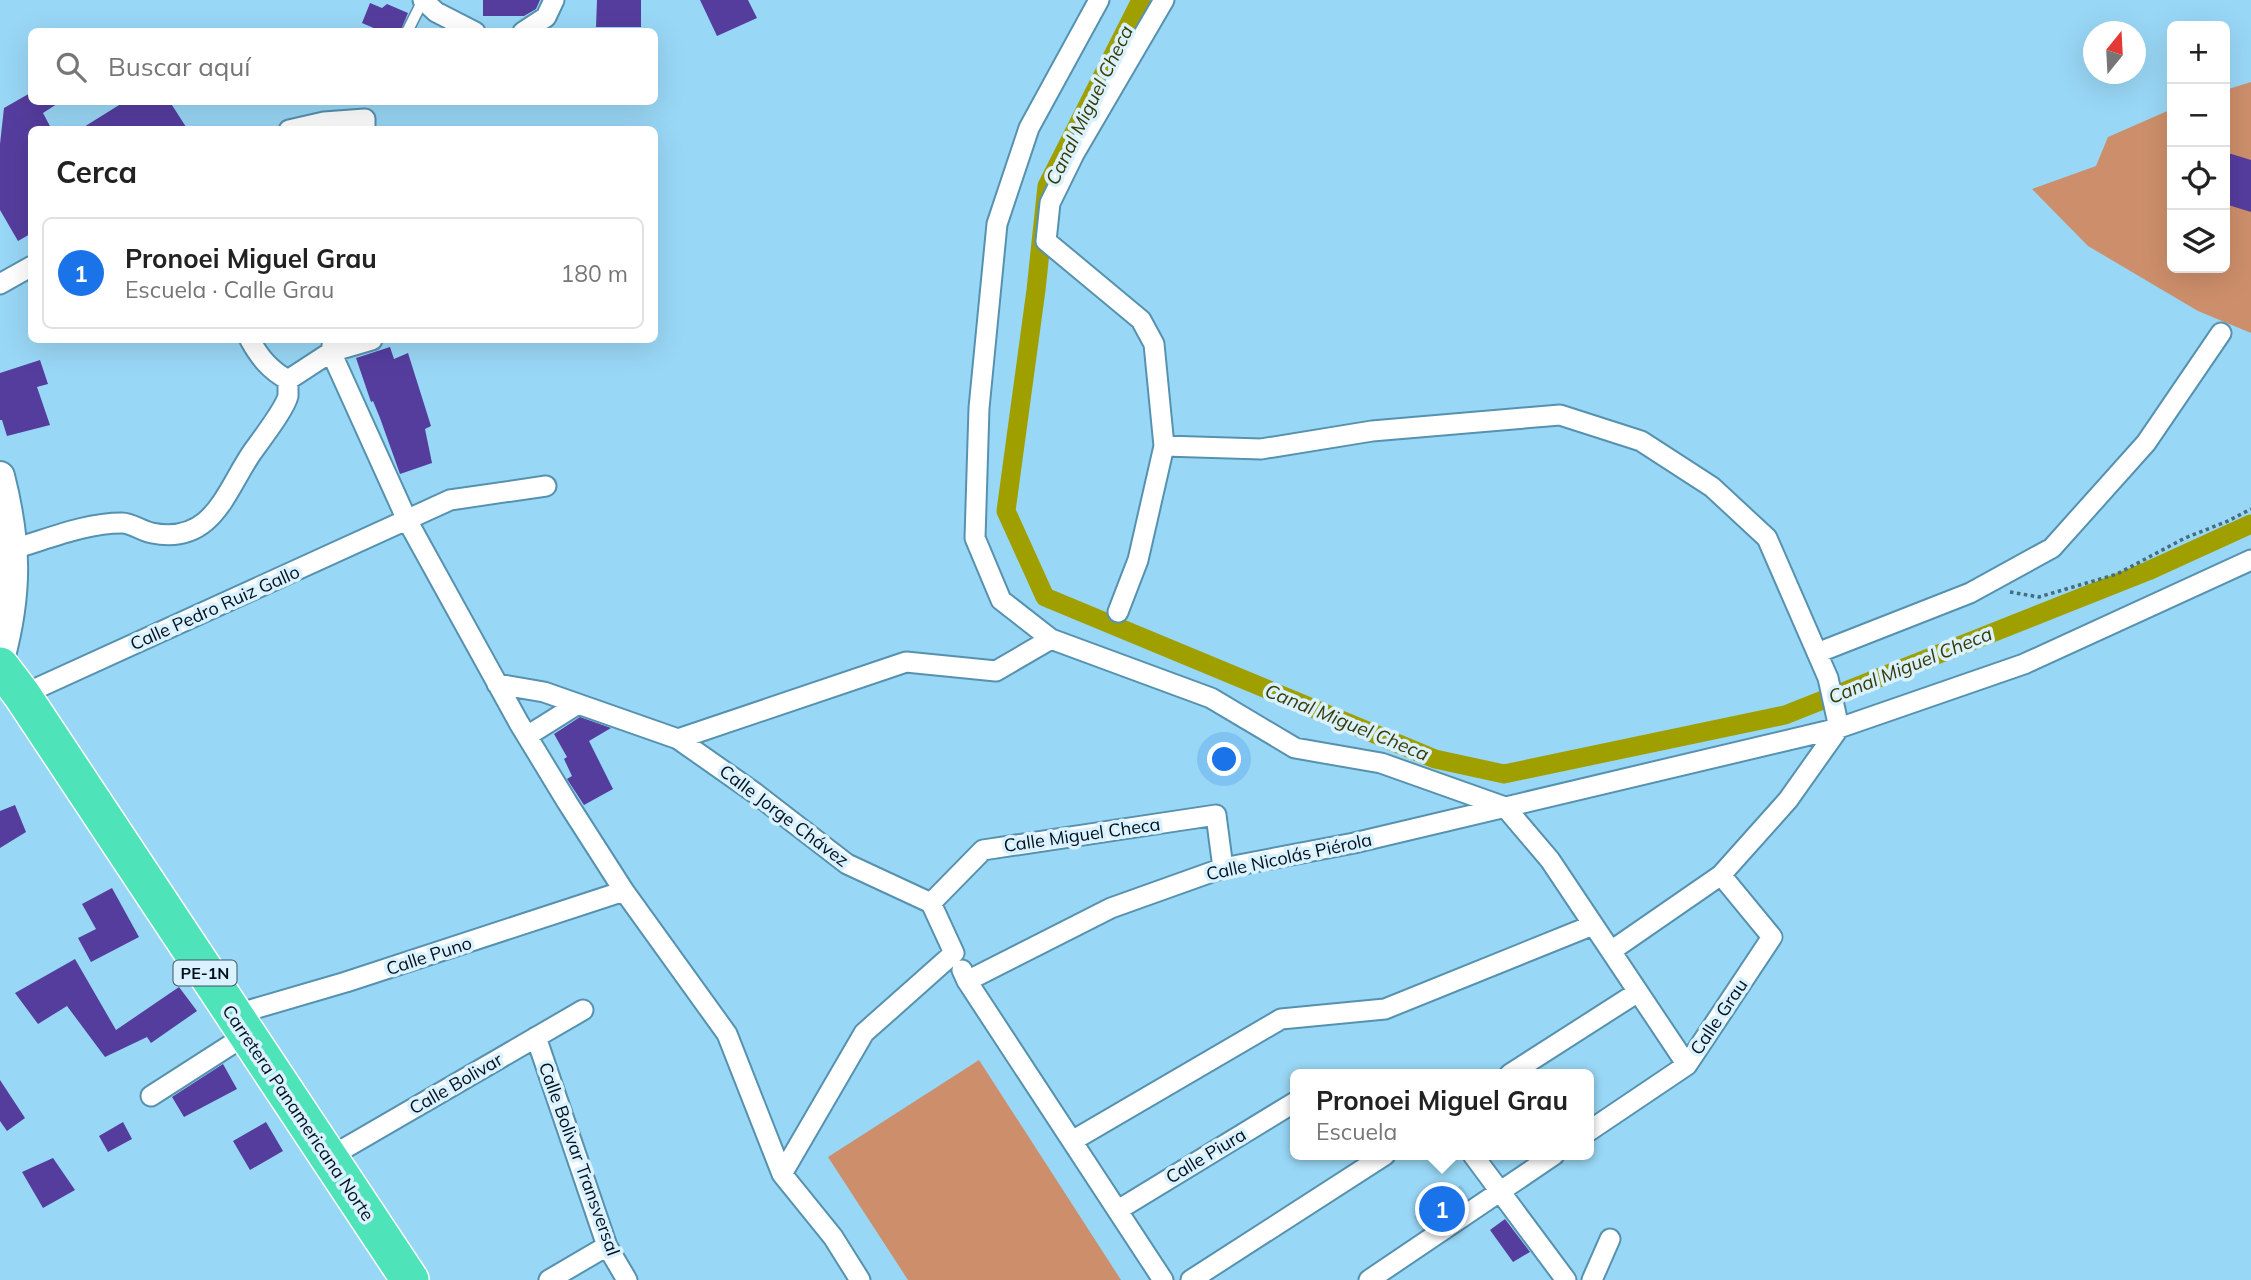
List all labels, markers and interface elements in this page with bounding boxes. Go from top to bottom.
water label: Canal Miguel Checa [1040,21,1138,189]
north arrow [2083,21,2146,84]
map controls [2167,21,2230,273]
button: + [2167,21,2230,84]
search box [28,28,658,105]
icon: search [52,48,90,86]
text: Buscar aquí [108,50,251,83]
button: − [2167,84,2230,147]
button: locate [2167,147,2230,210]
text: Cerca [56,153,137,191]
button: layers [2167,210,2230,273]
text: Pronoei Miguel Grau [125,242,377,275]
text: 1 [74,259,88,288]
text: 180 m [560,259,628,288]
text: Escuela · Calle Grau [125,275,334,304]
street label: Calle Pedro Ruiz Gallo [126,560,303,655]
water label: Canal Miguel Checa [1825,621,1995,709]
water label: Canal Miguel Checa [1262,678,1432,766]
your location [1207,742,1241,776]
street label: Calle Jorge Chávez [715,759,854,872]
street label: Calle Miguel Checa [1002,812,1162,857]
street label: Calle Nicolás Piérola [1204,828,1374,885]
street label: Calle Puno [383,931,475,980]
road number: PE-1N [174,960,236,986]
street label: Calle Grau [1685,974,1752,1059]
street label: Carretera Panamericana Norte [217,1000,379,1225]
street label: Calle Bolivar [405,1047,507,1119]
street label: Calle Bolivar Transversal [534,1059,625,1259]
popup [1290,1069,1594,1160]
text: Pronoei Miguel Grau [1316,1084,1568,1117]
text: Escuela [1316,1117,1397,1146]
street label: Calle Piura [1161,1123,1250,1188]
pin: 1 [1419,1183,1465,1235]

